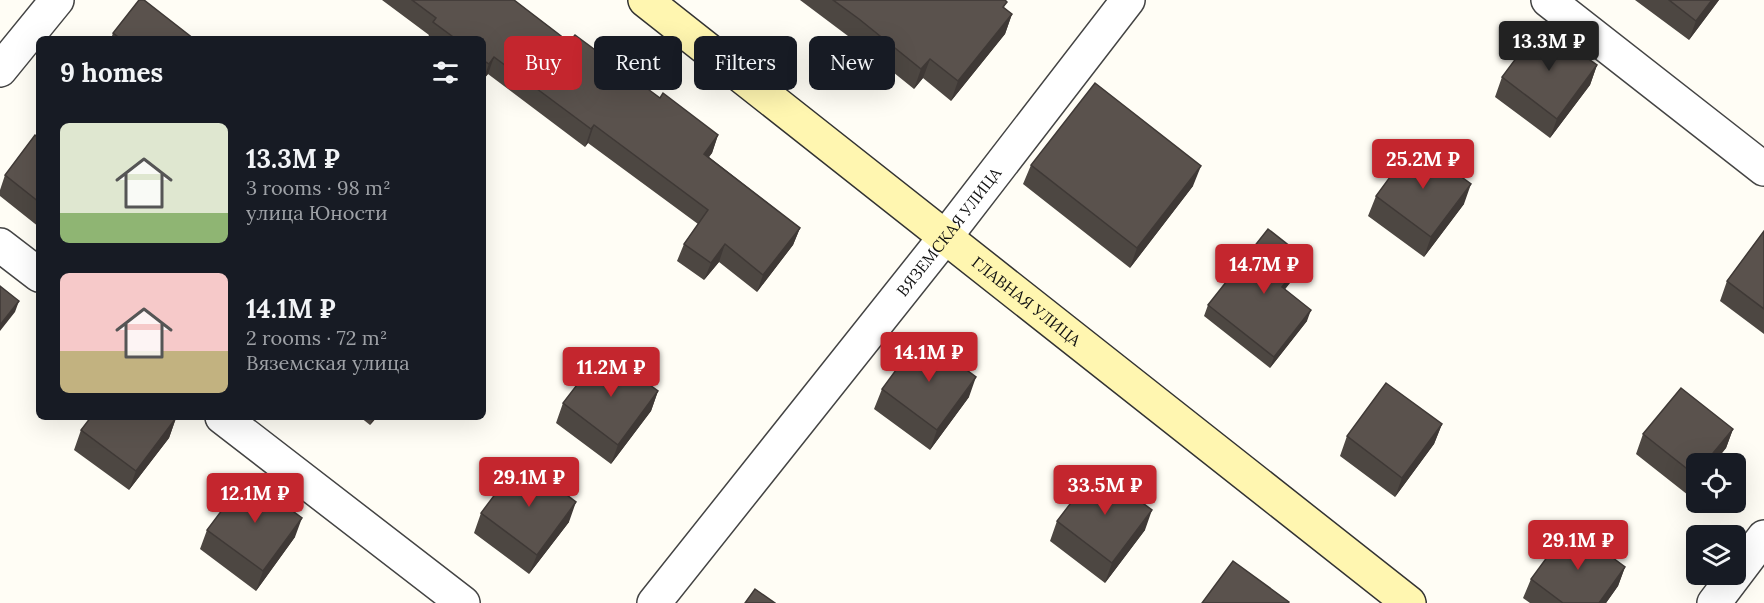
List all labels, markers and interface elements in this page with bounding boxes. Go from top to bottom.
pin: 13.3M ₽ [1494,21,1604,72]
text: 13.3M ₽ [1513,28,1585,53]
chip: Buy [504,36,582,90]
chip: Rent [594,36,682,90]
chip: Filters [694,36,797,90]
chip: New [809,36,895,90]
text: 9 homes [60,56,163,89]
icon: filters [429,56,462,89]
pin: 25.2M ₽ [1368,139,1478,190]
text: 13.3M ₽ [246,142,340,175]
text: 25.2M ₽ [1386,146,1460,171]
icon: home [108,147,180,219]
street label: ВЯЗЕМСКАЯ УЛИЦА [892,163,1006,300]
text: 3 rooms · 98 m² [246,175,391,200]
text: улица Юности [246,200,388,225]
pin: 14.7M ₽ [1209,244,1319,295]
text: 14.7M ₽ [1229,251,1299,276]
street label: ГЛАВНАЯ УЛИЦА [968,252,1086,351]
text: 14.1M ₽ [246,292,336,325]
icon: home [108,297,180,369]
text: 2 rooms · 72 m² [246,325,387,350]
pin: 14.1M ₽ [874,332,984,383]
text: 14.1M ₽ [895,339,963,364]
pin: 11.2M ₽ [556,347,666,398]
text: Вяземская улица [246,350,409,375]
text: 11.2M ₽ [577,354,645,379]
map controls [1686,453,1746,585]
button: locate [1686,453,1746,513]
pin: 29.1M ₽ [474,457,584,508]
text: 29.1M ₽ [493,464,565,489]
pin: 33.5M ₽ [1050,465,1160,516]
text: 33.5M ₽ [1068,472,1142,497]
pin: 12.1M ₽ [200,473,310,524]
text: 12.1M ₽ [221,480,289,505]
pin: 29.1M ₽ [1523,520,1633,571]
button: layers [1686,525,1746,585]
text: 29.1M ₽ [1542,527,1614,552]

